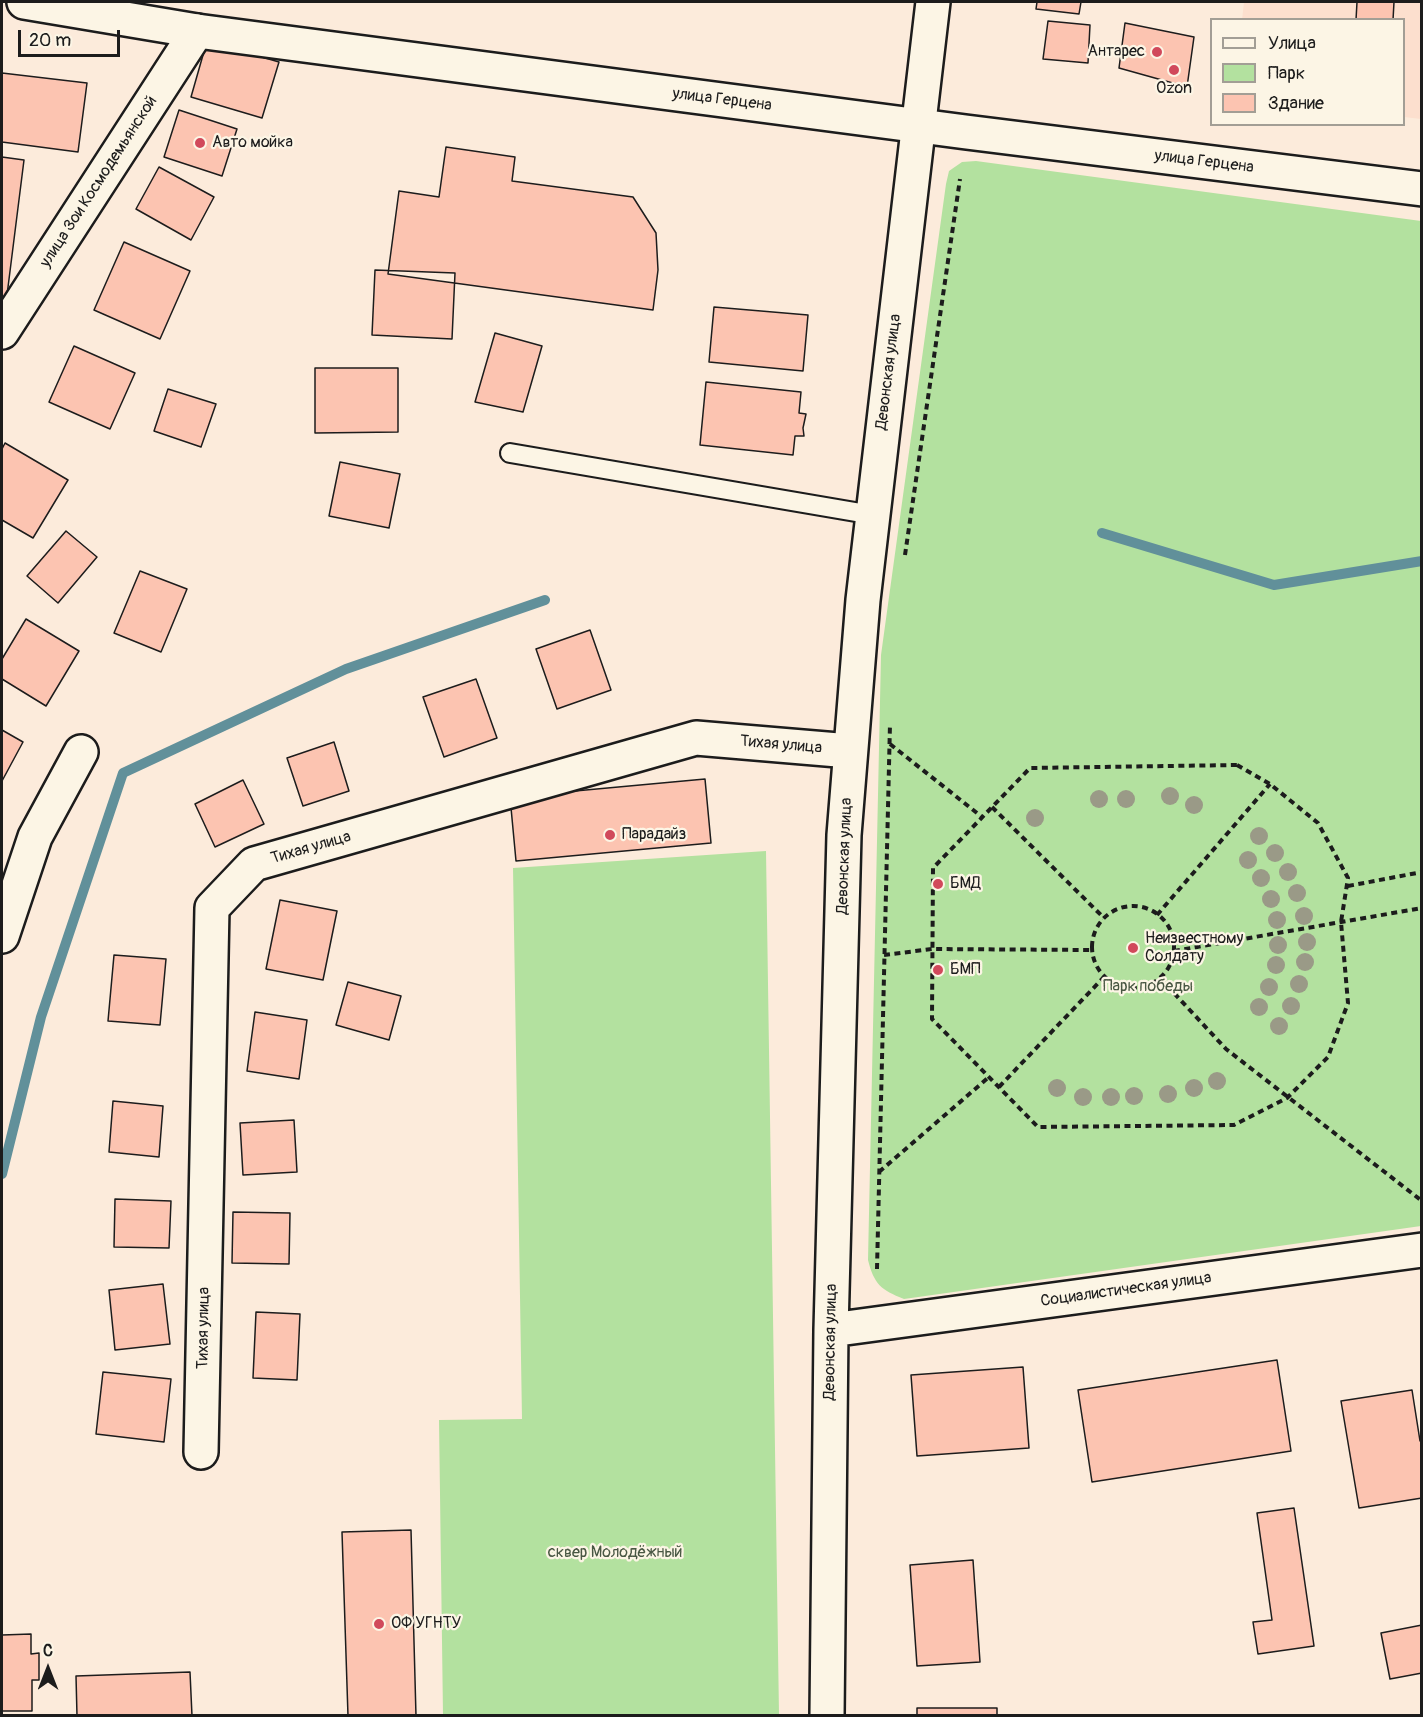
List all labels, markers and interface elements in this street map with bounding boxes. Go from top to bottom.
scale bar [21,18,123,56]
legend [1210,18,1405,126]
text: 20 m [29,29,71,52]
text: Улица [1268,32,1316,55]
place label: Антарес [1088,42,1145,62]
marker: Антарес [1150,45,1164,59]
text: Парк [1268,62,1305,85]
marker: Ozon [1167,63,1181,77]
place label: Ozon [1156,79,1192,99]
street label: улица Герцена [671,84,773,116]
text: Здание [1268,92,1324,115]
street label: улица Зои Космодемьянской [36,93,162,271]
place label: Авто мойка [212,133,293,153]
marker: Авто мойка [193,136,207,150]
street label: улица Герцена [1153,146,1255,178]
street label: Девонская улица [872,313,906,431]
street label: Тихая улица [739,732,823,758]
street label: Девонская улица [833,797,857,915]
place label: Парадайз [622,825,686,845]
street label: Тихая улица [269,827,353,869]
marker: Парадайз [603,828,617,842]
place label: БМД [950,874,981,894]
marker: БМД [931,877,945,891]
place label: Неизвестному Солдату [1145,929,1243,967]
marker: Неизвестному Солдату [1126,941,1140,955]
place label: БМП [950,960,981,980]
marker: БМП [931,963,945,977]
park label: Парк победы [1103,977,1193,997]
street label: Социалистическая улица [1039,1269,1213,1311]
street label: Девонская улица [820,1284,842,1400]
street label: Тихая улица [194,1287,214,1369]
park label: сквер Молодёжный [548,1543,682,1563]
place label: ОФ УГНТУ [391,1614,461,1634]
marker: ОФ УГНТУ [372,1617,386,1631]
north arrow [18,1639,78,1699]
text: С [43,1641,53,1661]

